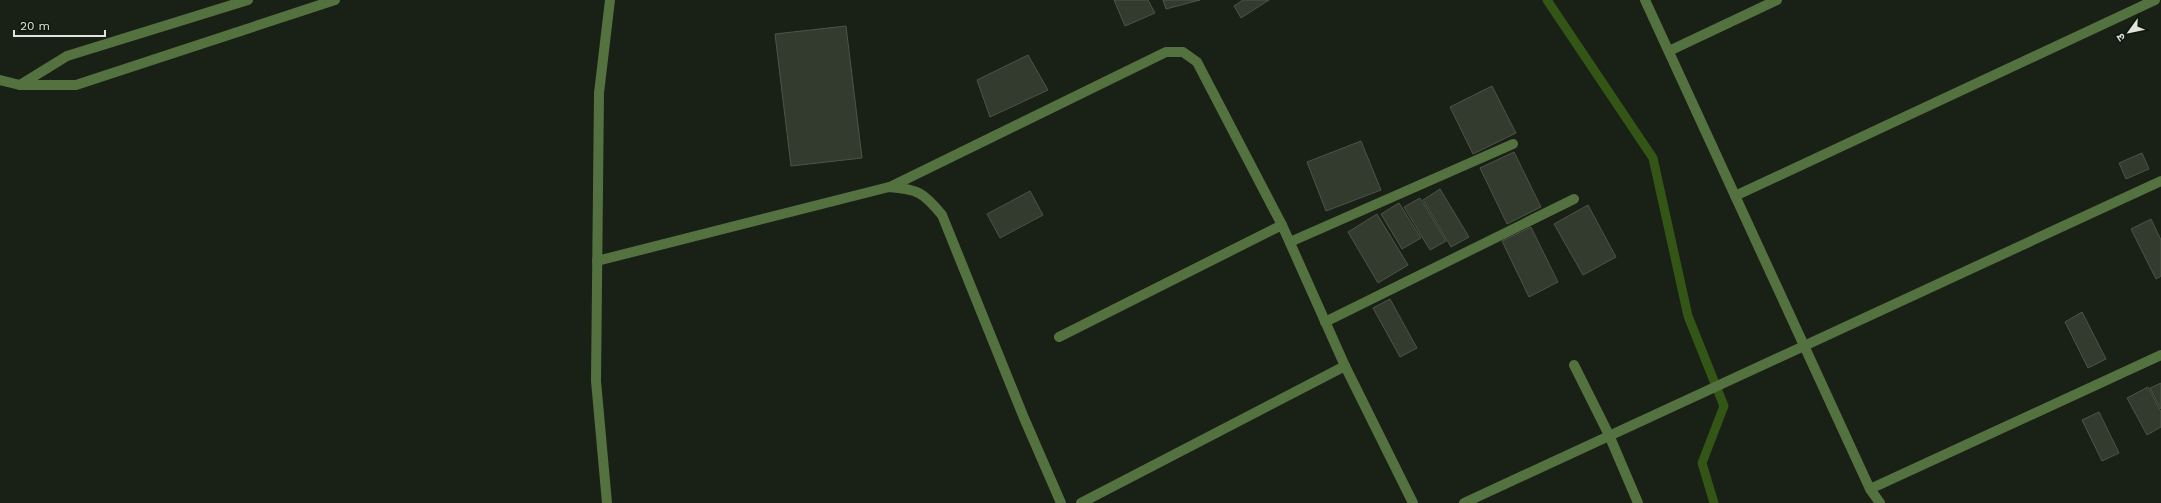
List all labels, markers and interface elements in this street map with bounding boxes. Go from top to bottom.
scale bar [14,12,105,38]
north arrow [2109,12,2149,52]
text: 20 m [20,19,50,33]
text: उ [2114,30,2128,43]

